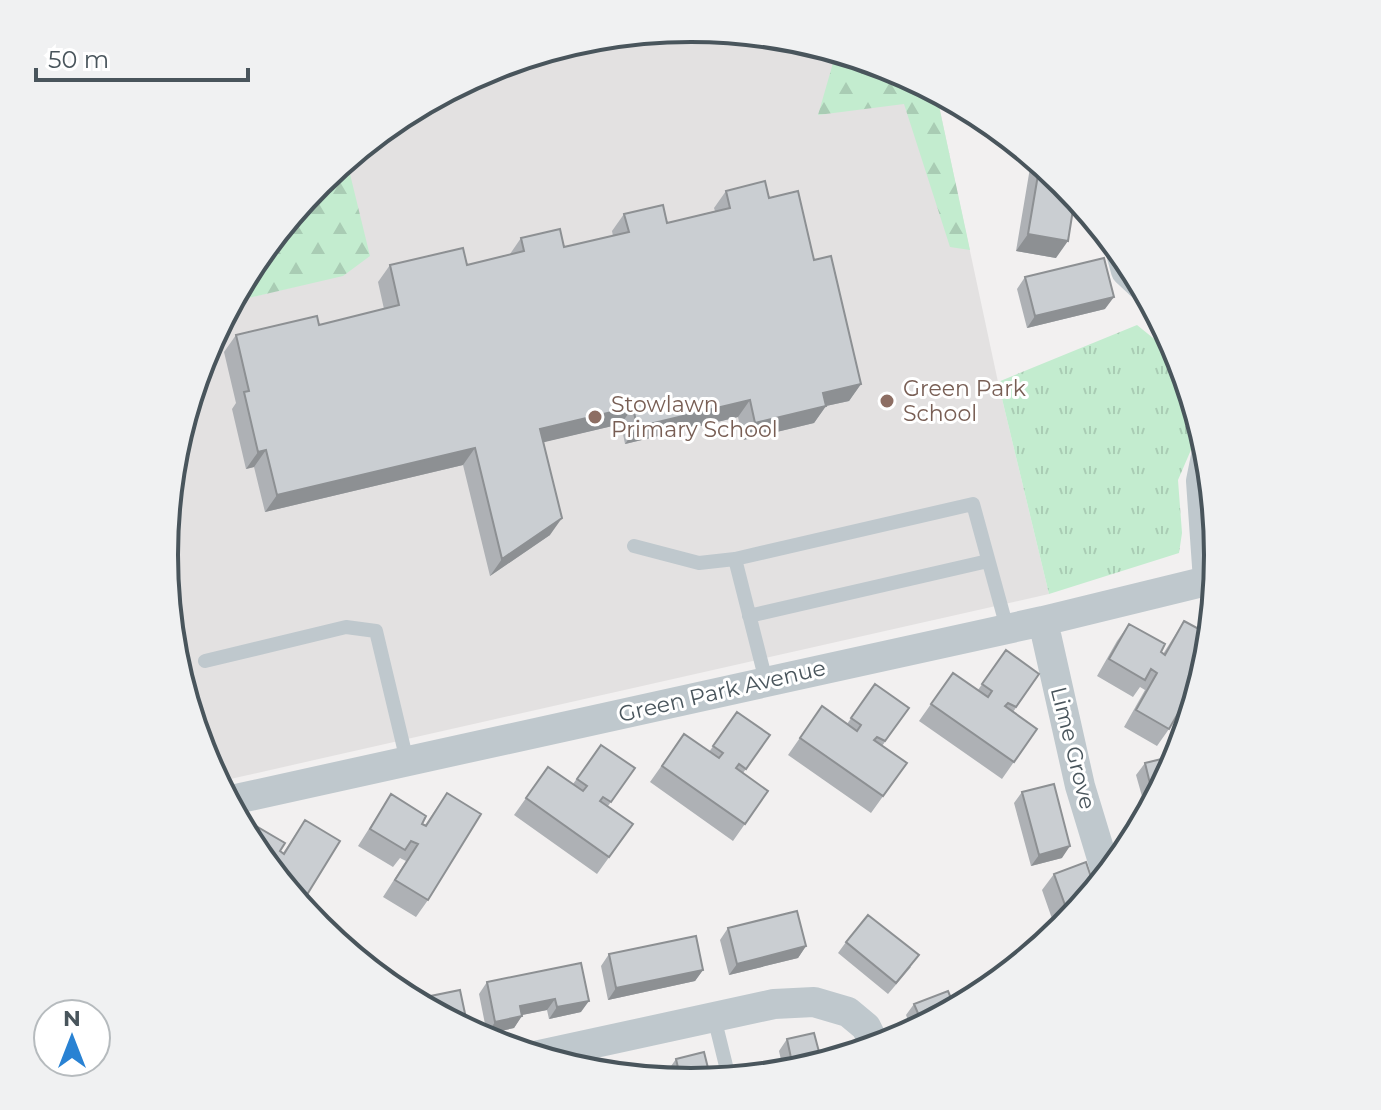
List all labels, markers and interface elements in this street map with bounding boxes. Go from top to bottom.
scale bar [36,32,248,82]
text: 50 m [48,45,109,74]
place label: Green Park School [903,375,1027,427]
place label: Stowlawn Primary School [611,391,778,443]
marker: Green Park School [878,392,896,410]
marker: Stowlawn Primary School [586,408,604,426]
street label: Green Park Avenue [616,654,828,728]
street label: Lime Grove [1045,684,1101,812]
north arrow [32,998,112,1078]
text: N [63,1005,81,1032]

